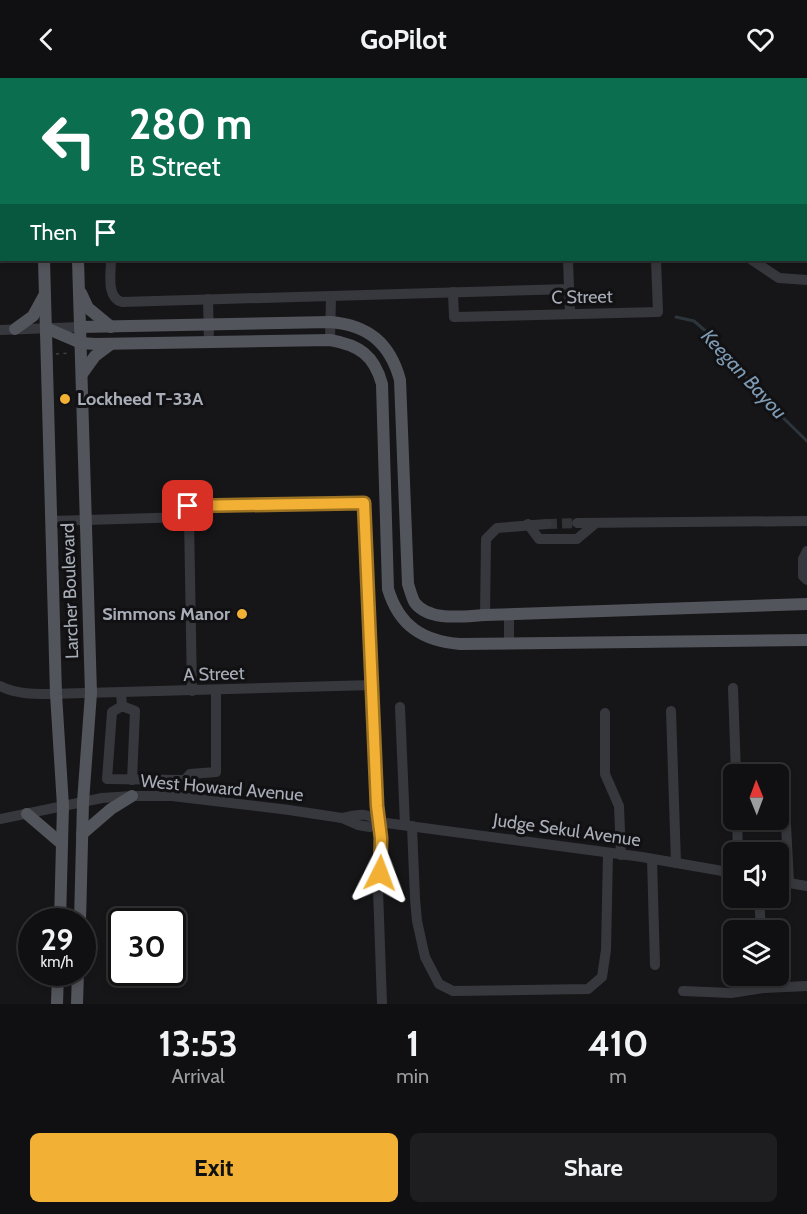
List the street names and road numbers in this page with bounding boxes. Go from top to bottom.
street label: C Street [551,285,613,309]
street label: Larcher Boulevard [57,523,83,659]
street label: A Street [183,662,245,686]
street label: West Howard Avenue [140,770,304,806]
street label: Judge Sekul Avenue [491,809,642,851]

